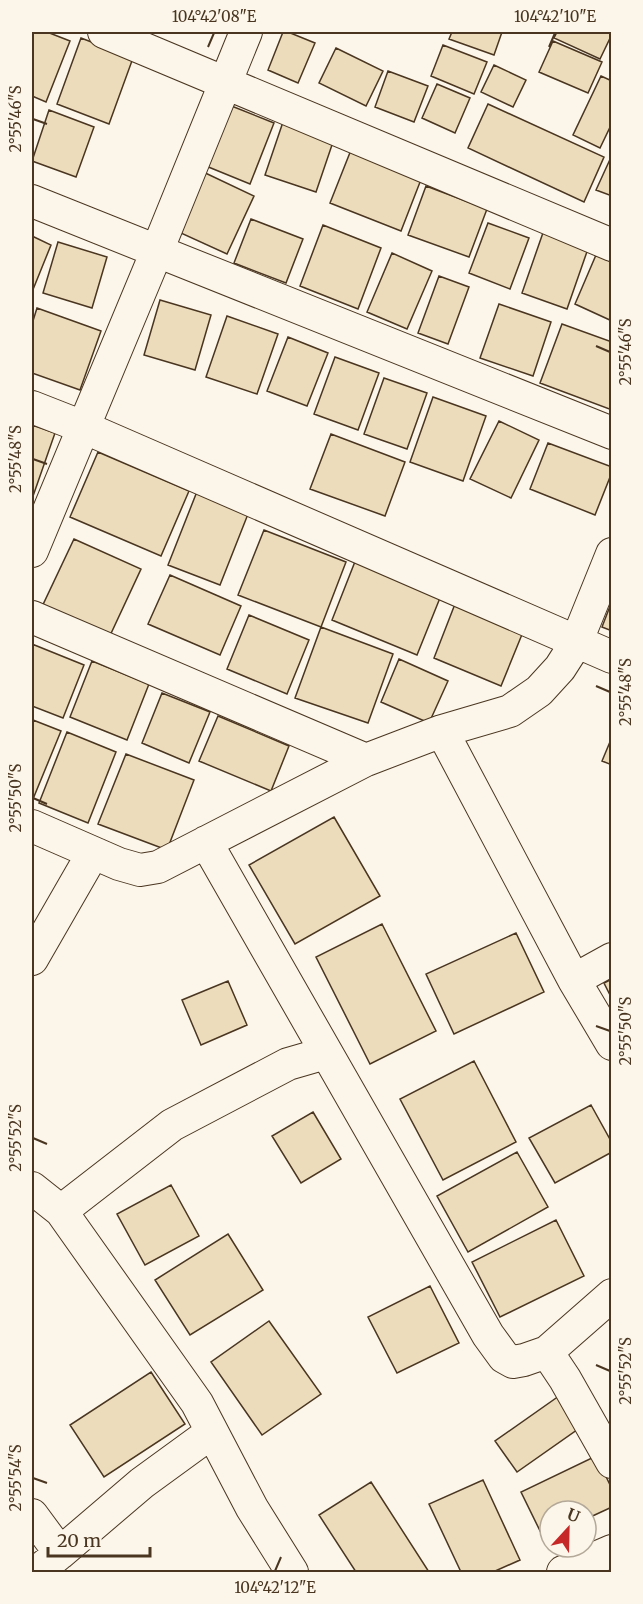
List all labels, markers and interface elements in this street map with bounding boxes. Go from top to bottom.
text: 104°42'08"E [172,7,257,26]
text: 104°42'10"E [514,7,597,26]
text: 2°55'46"S [6,85,25,153]
text: 2°55'46"S [616,318,635,386]
text: 2°55'48"S [6,425,25,493]
text: 2°55'48"S [616,658,635,726]
text: 2°55'50"S [6,763,25,833]
text: 2°55'50"S [616,996,635,1066]
text: 2°55'52"S [6,1104,25,1172]
text: 2°55'52"S [616,1337,635,1405]
text: 2°55'54"S [6,1444,25,1512]
north arrow [538,1499,598,1559]
text: U [564,1504,583,1527]
scale bar [48,1520,150,1558]
text: 20 m [57,1529,101,1552]
text: 104°42'12"E [234,1578,316,1597]

